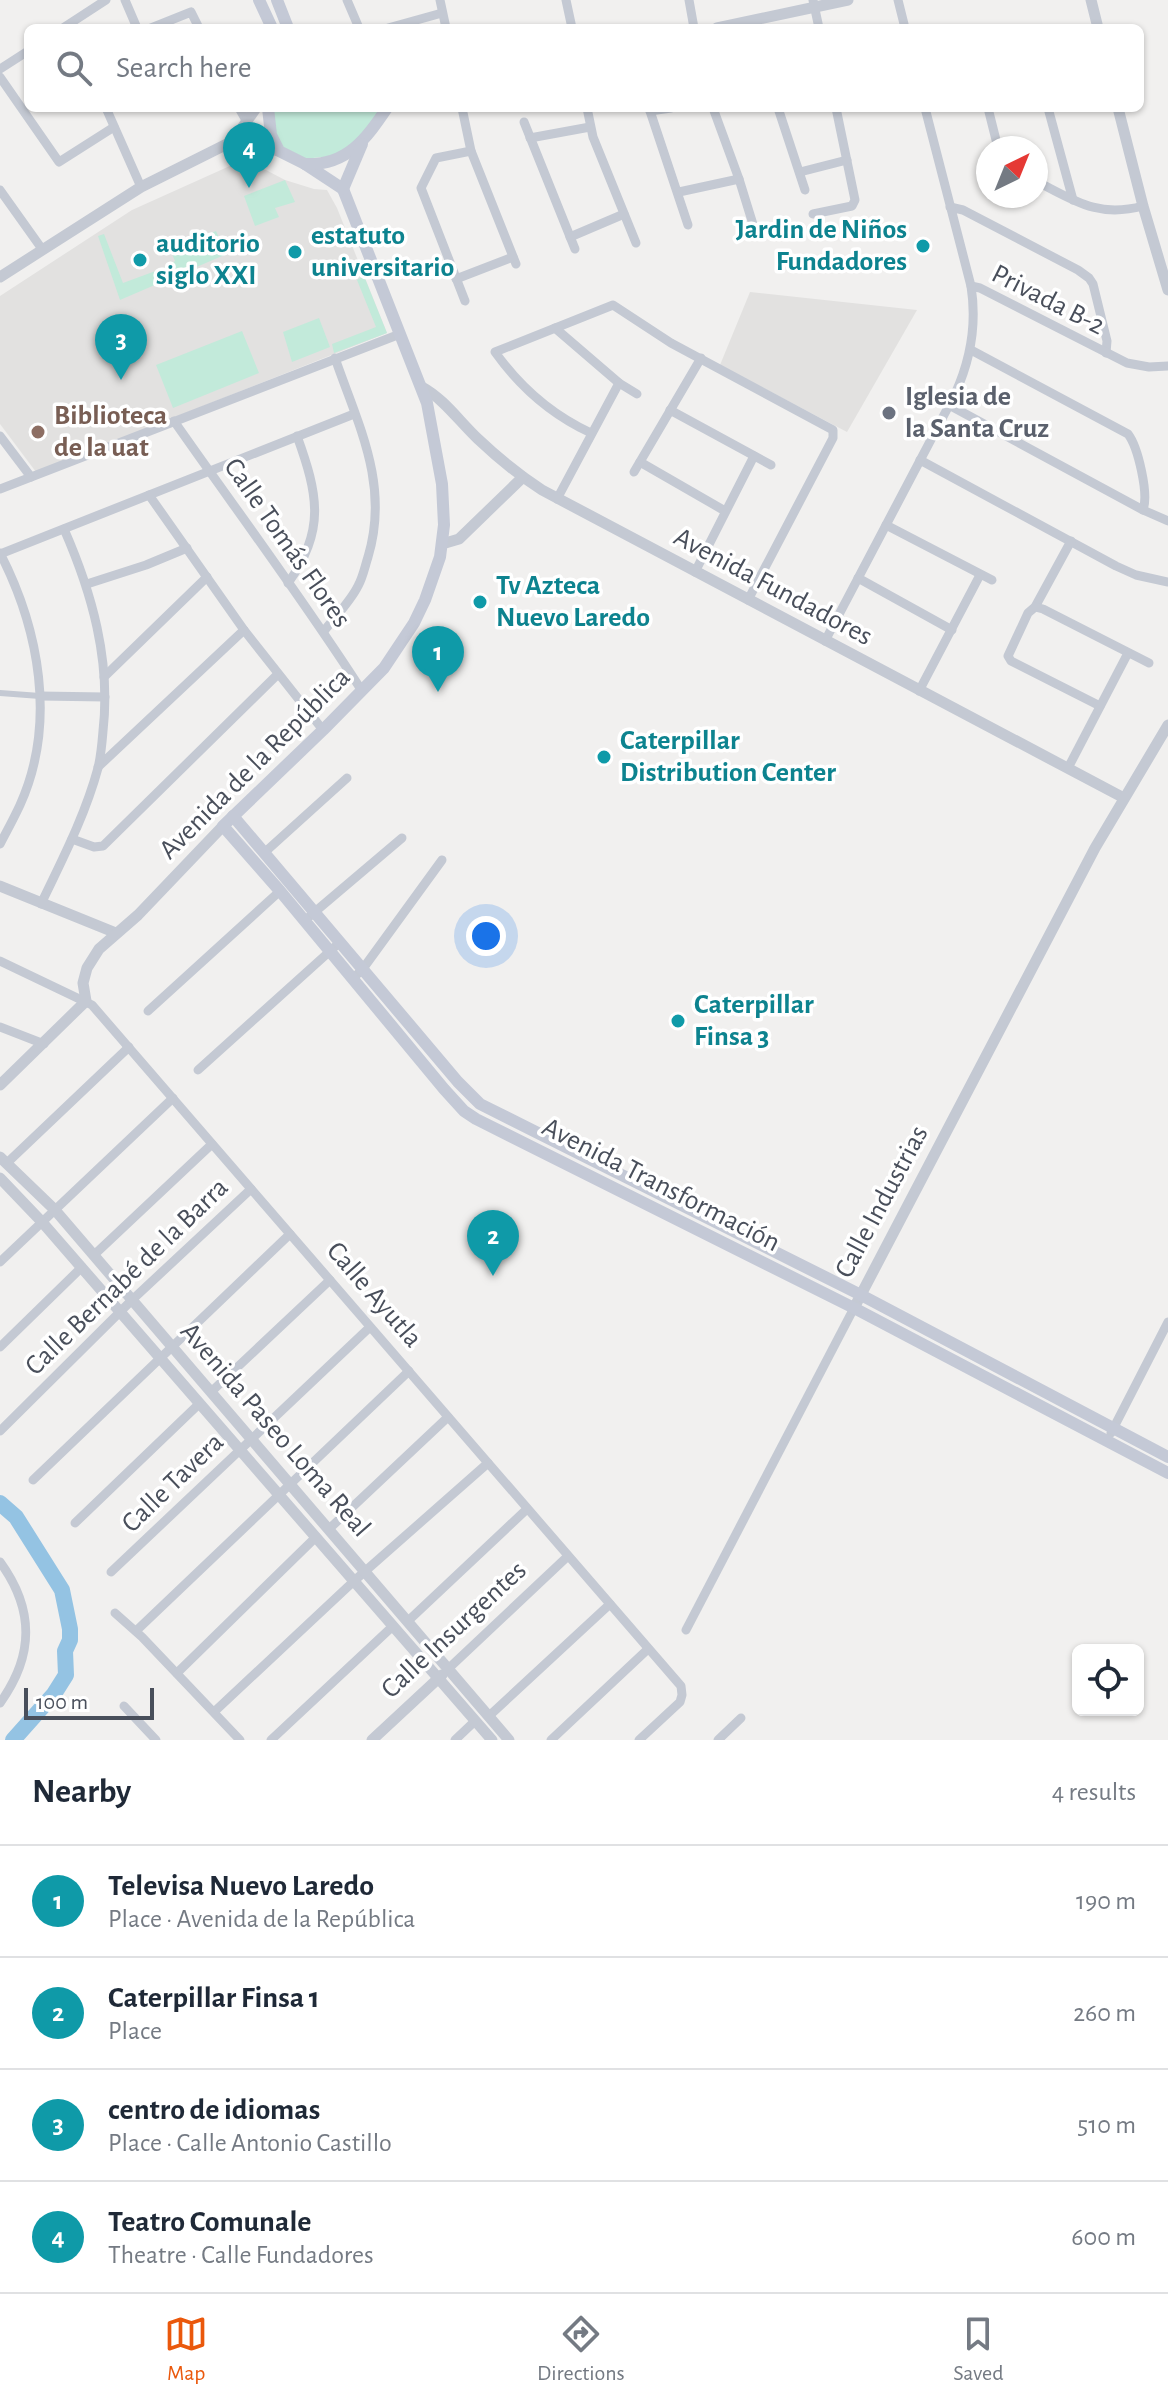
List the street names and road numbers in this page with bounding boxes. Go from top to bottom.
street label: Privada B-2 [987,260,1109,340]
street label: Calle Tomás Flores [218,453,356,633]
street label: Avenida Fundadores [669,523,877,651]
street label: Avenida de la República [154,663,356,865]
street label: Avenida Transformación [538,1113,784,1257]
street label: Calle Industrias [830,1121,934,1283]
street label: Calle Bernabé de la Barra [20,1173,234,1381]
street label: Calle Ayutla [321,1237,427,1353]
street label: Avenida Paseo Loma Real [175,1318,375,1542]
street label: Calle Tavera [117,1428,229,1538]
street label: Calle Insurgentes [376,1556,532,1704]

